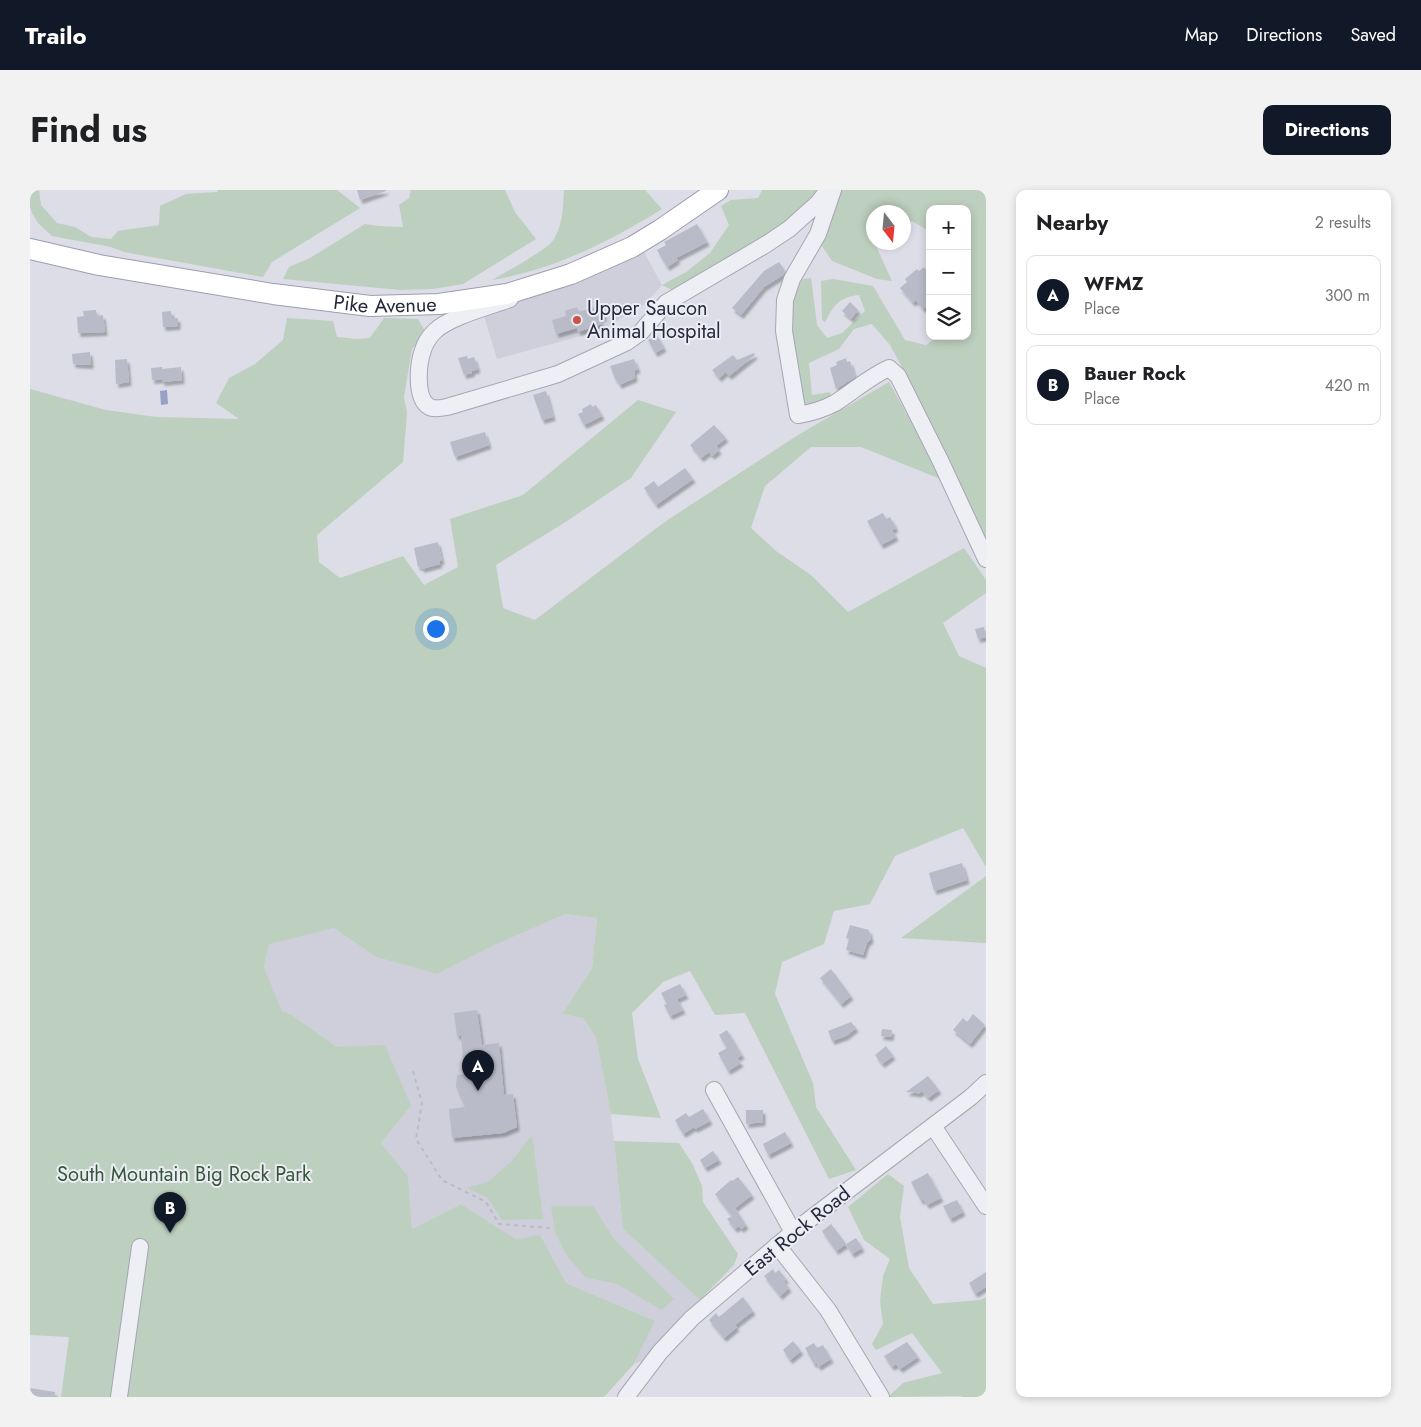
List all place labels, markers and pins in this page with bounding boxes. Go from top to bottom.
place label: Upper Saucon Animal Hospital [587,294,721,346]
marker: Upper Saucon Animal Hospital [571,314,583,326]
pin: A [462,1050,494,1091]
pin: B [154,1192,186,1233]

